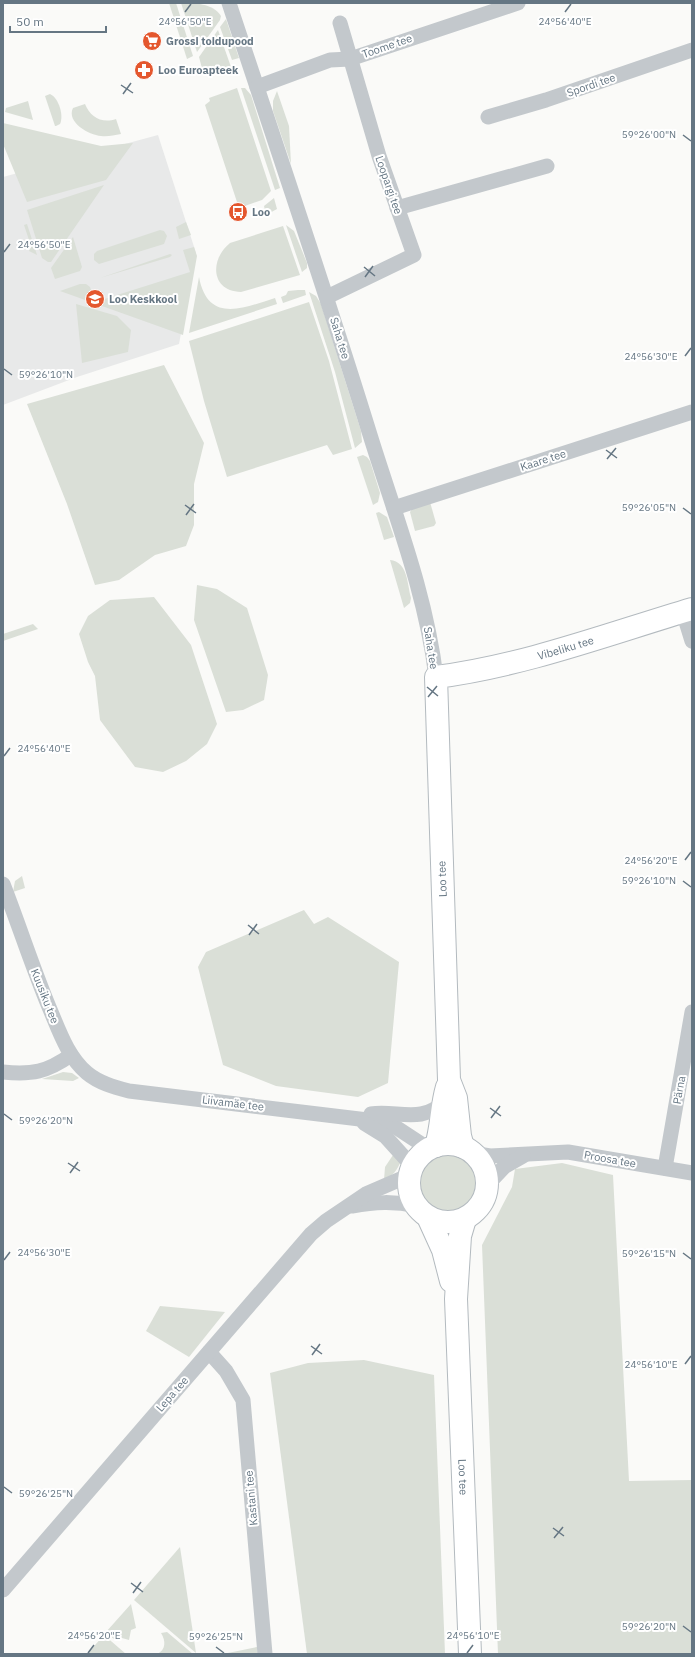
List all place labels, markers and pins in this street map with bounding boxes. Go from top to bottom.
supermarket icon: Grossi toidupood [141,30,163,52]
place label: Grossi toidupood [166,34,254,48]
pharmacy icon: Loo Euroapteek [133,59,155,81]
place label: Loo Euroapteek [158,63,239,77]
bus stop icon: Loo [227,201,249,223]
place label: Loo [252,205,270,219]
school or university icon: Loo Keskkool [84,288,106,310]
place label: Loo Keskkool [109,292,178,306]

